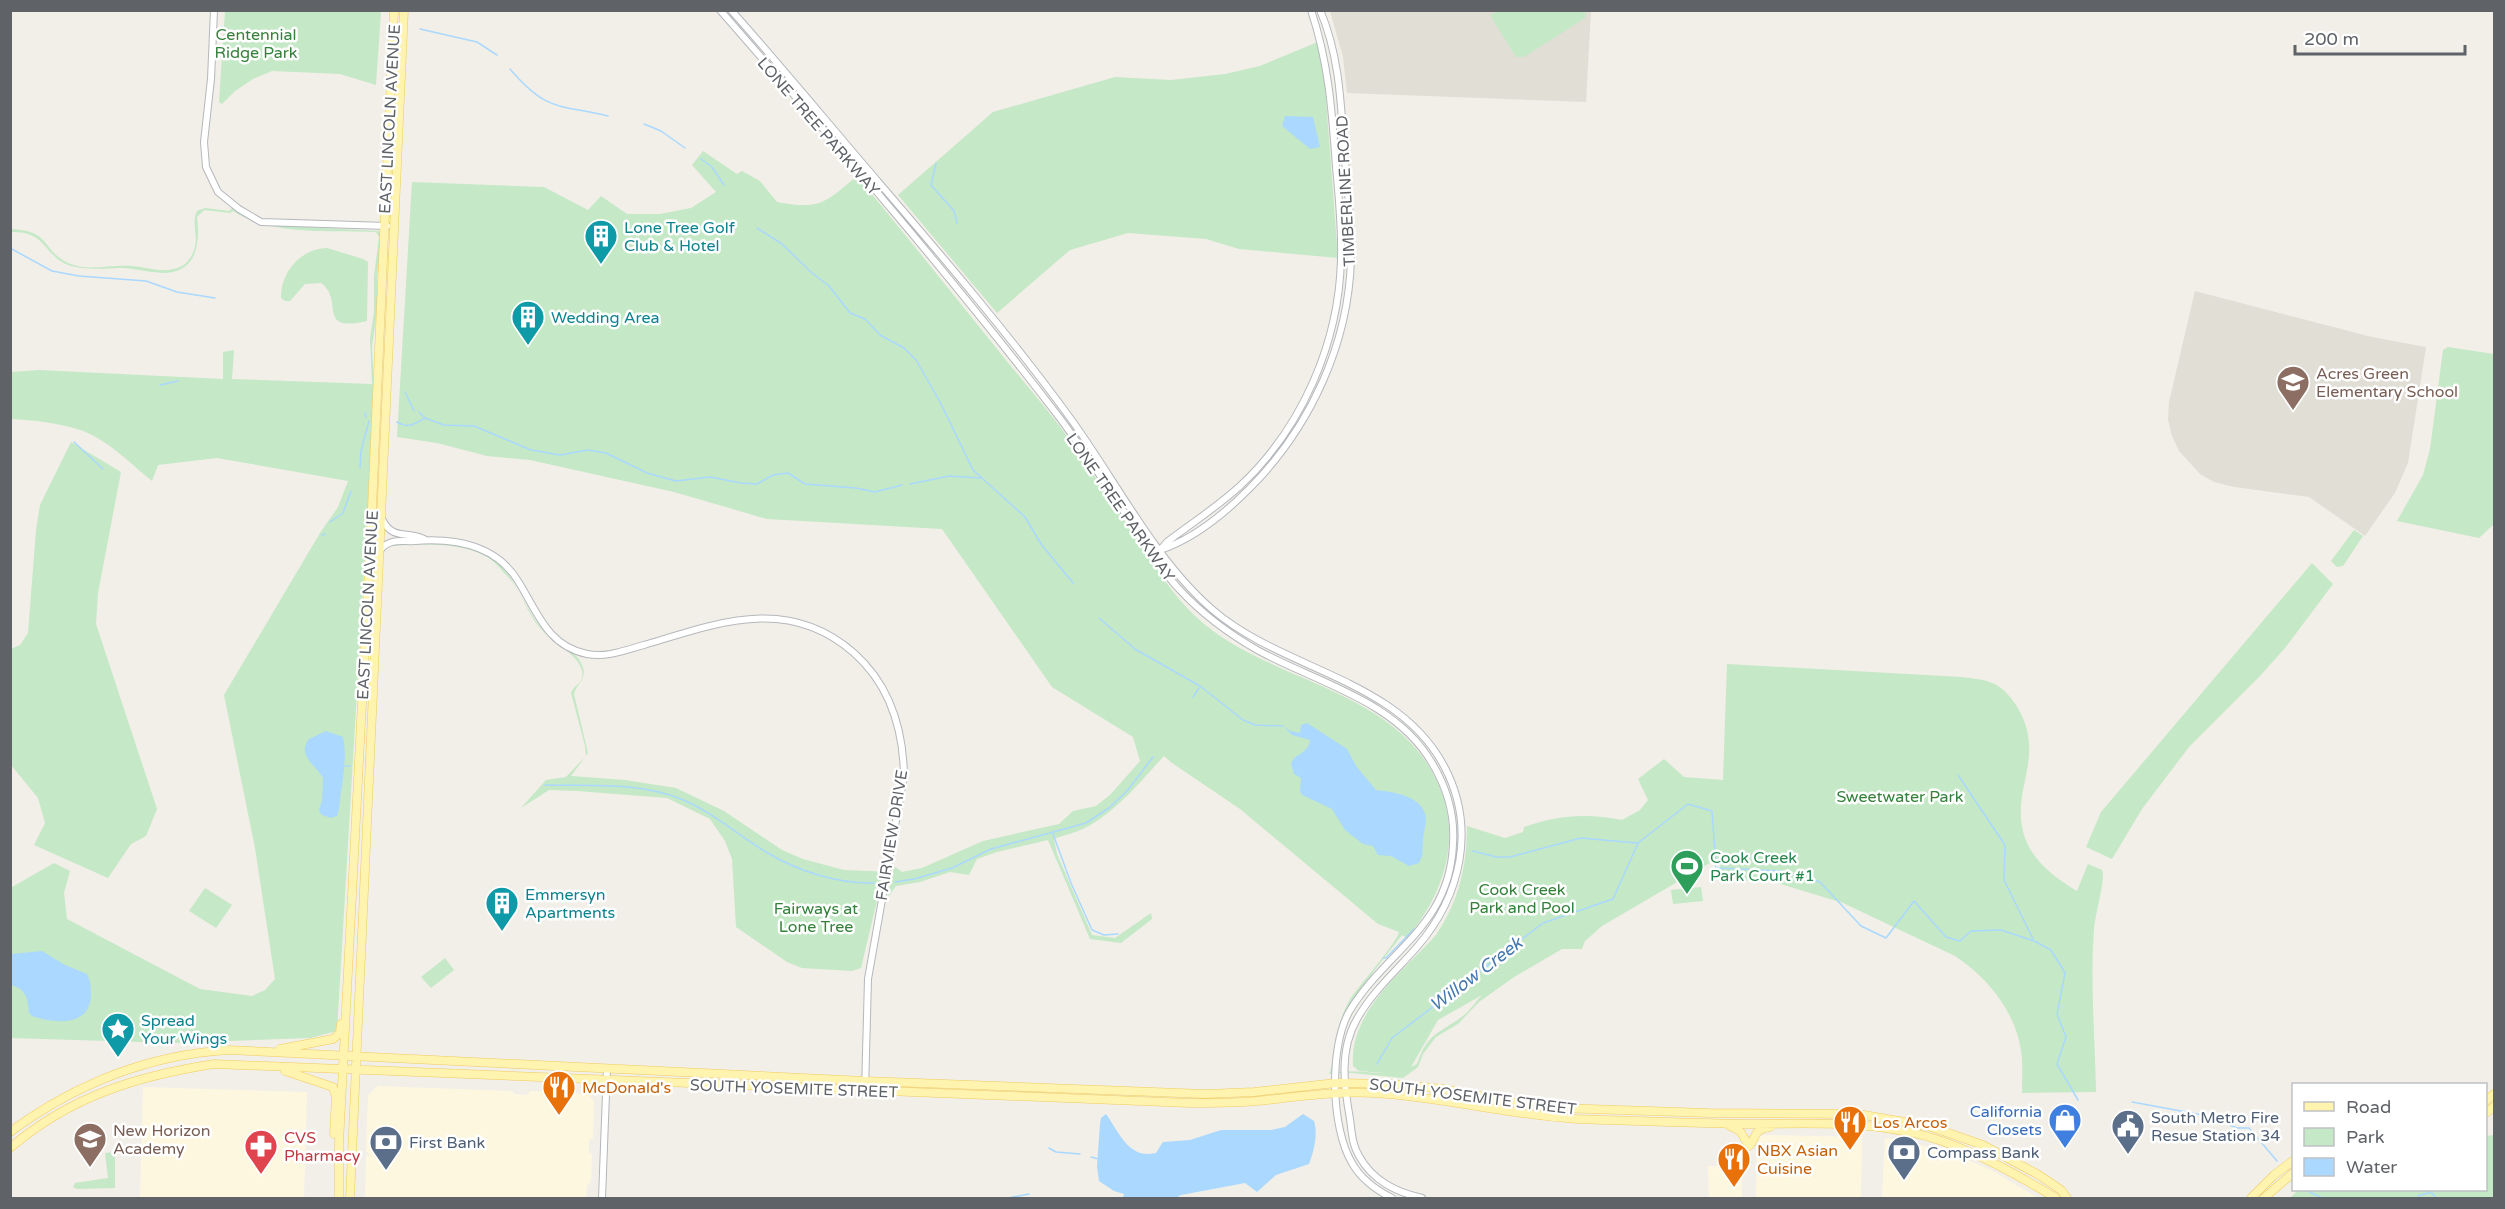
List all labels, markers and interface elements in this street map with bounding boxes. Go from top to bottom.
scale bar [2295,18,2464,56]
street label: EAST LINCOLN AVENUE [375,24,405,214]
park label: Centennial Ridge Park [215,25,298,63]
text: 200 m [2304,28,2359,50]
street label: LONE TREE PARKWAY [753,53,884,200]
street label: TIMBERLINE ROAD [1332,115,1360,267]
building icon: Lone Tree Golf Club & Hotel [583,218,619,265]
place label: Lone Tree Golf Club & Hotel [624,218,736,256]
building icon: Wedding Area [510,299,546,346]
place label: Wedding Area [551,308,659,328]
school or university icon: Acres Green Elementary School [2275,364,2311,411]
place label: Acres Green Elementary School [2316,364,2458,402]
street label: LONE TREE PARKWAY [1061,430,1179,586]
street label: EAST LINCOLN AVENUE [353,510,383,700]
street label: FAIRVIEW DRIVE [872,768,912,902]
park label: Sweetwater Park [1837,787,1964,807]
sports icon: Cook Creek Park Court #1 [1669,848,1705,895]
place label: Cook Creek Park Court #1 [1710,848,1815,886]
park label: Cook Creek Park and Pool [1469,880,1575,918]
building icon: Emmersyn Apartments [484,885,520,932]
place label: Emmersyn Apartments [525,885,615,923]
park label: Fairways at Lone Tree [774,899,858,937]
water label: Willow Creek [1425,931,1528,1016]
place icon: Spread Your Wings [100,1011,136,1058]
place label: Spread Your Wings [141,1011,227,1049]
restaurant icon: McDonald's [541,1069,577,1116]
street label: SOUTH YOSEMITE STREET [1368,1074,1578,1120]
street label: SOUTH YOSEMITE STREET [689,1075,899,1103]
place label: McDonald's [582,1078,671,1098]
legend [2292,1083,2487,1191]
text: Road [2346,1096,2391,1118]
place label: California Closets [1970,1102,2042,1140]
shop icon: California Closets [2047,1102,2083,1149]
restaurant icon: Los Arcos [1832,1104,1868,1151]
public building icon: South Metro Fire Resue Station 34 [2110,1108,2146,1155]
place label: South Metro Fire Resue Station 34 [2151,1108,2280,1146]
place label: Los Arcos [1873,1113,1947,1133]
school or university icon: New Horizon Academy [72,1121,108,1168]
place label: New Horizon Academy [113,1121,211,1159]
bank icon: First Bank [368,1124,404,1171]
text: Park [2346,1126,2385,1148]
pharmacy icon: CVS Pharmacy [243,1128,279,1175]
place label: CVS Pharmacy [284,1128,361,1166]
place label: First Bank [409,1133,485,1153]
bank icon: Compass Bank [1886,1134,1922,1181]
restaurant icon: NBX Asian Cuisine [1716,1141,1752,1188]
place label: NBX Asian Cuisine [1757,1141,1838,1179]
place label: Compass Bank [1927,1143,2040,1163]
text: Water [2346,1156,2397,1178]

